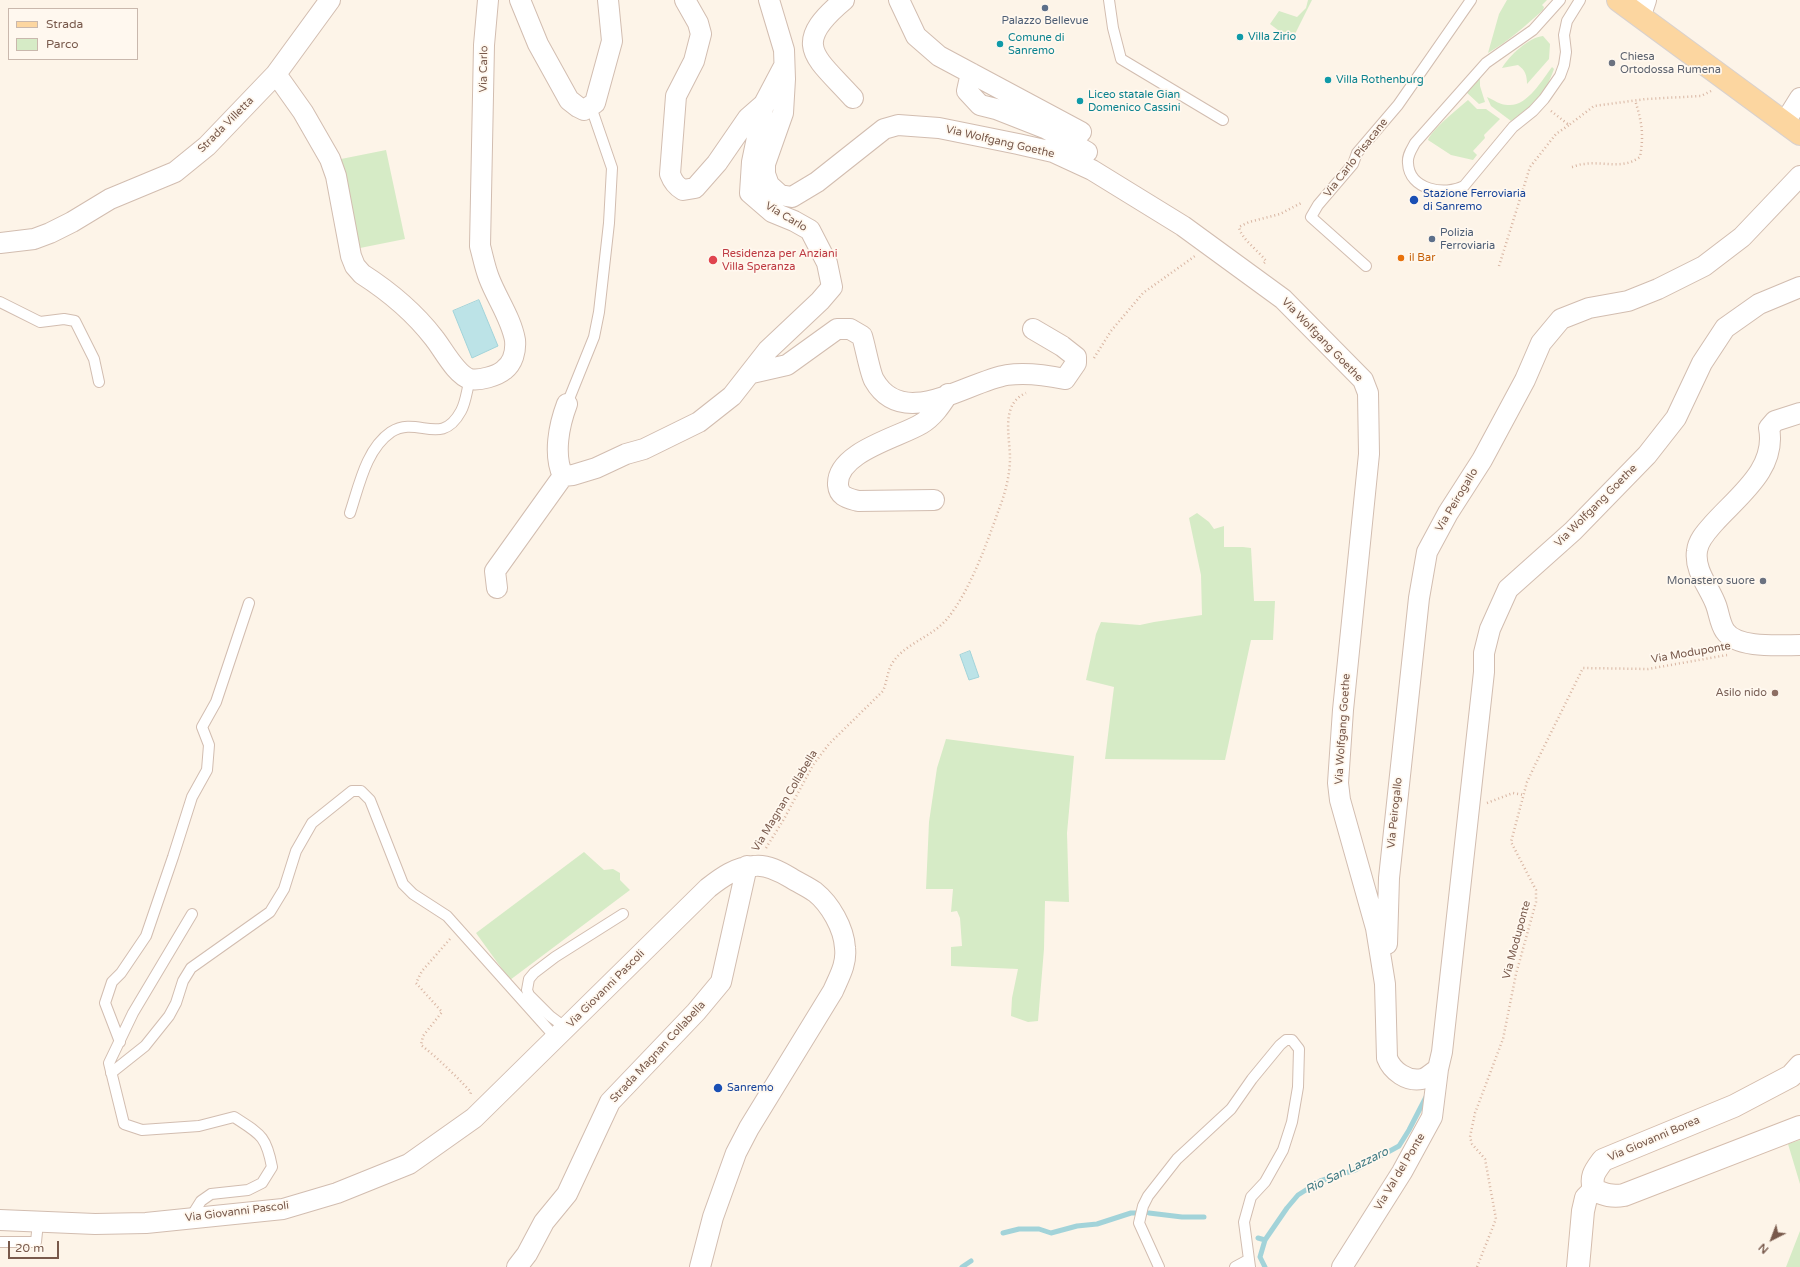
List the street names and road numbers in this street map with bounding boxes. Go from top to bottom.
street label: Via Carlo [477,46,491,92]
street label: Strada Villetta [195,94,257,156]
street label: Via Carlo Pisacane [1321,116,1391,200]
street label: Via Wolfgang Goethe [944,123,1056,161]
street label: Via Carlo [763,199,809,235]
street label: Via Wolfgang Goethe [1279,295,1365,385]
street label: Via Wolfgang Goethe [1552,462,1640,550]
street label: Via Peirogallo [1433,466,1481,534]
street label: Via Moduponte [1650,639,1732,667]
street label: Via Wolfgang Goethe [1333,673,1353,785]
street label: Via Magnan Collabella [749,748,821,854]
street label: Via Peirogallo [1385,777,1405,849]
street label: Via Moduponte [1500,899,1534,981]
street label: Via Giovanni Pascoli [564,947,648,1031]
street label: Strada Magnan Collabella [607,999,709,1105]
street label: Via Giovanni Borea [1606,1114,1702,1164]
street label: Via Val del Ponte [1372,1131,1428,1213]
street label: Via Giovanni Pascoli [184,1199,290,1225]

